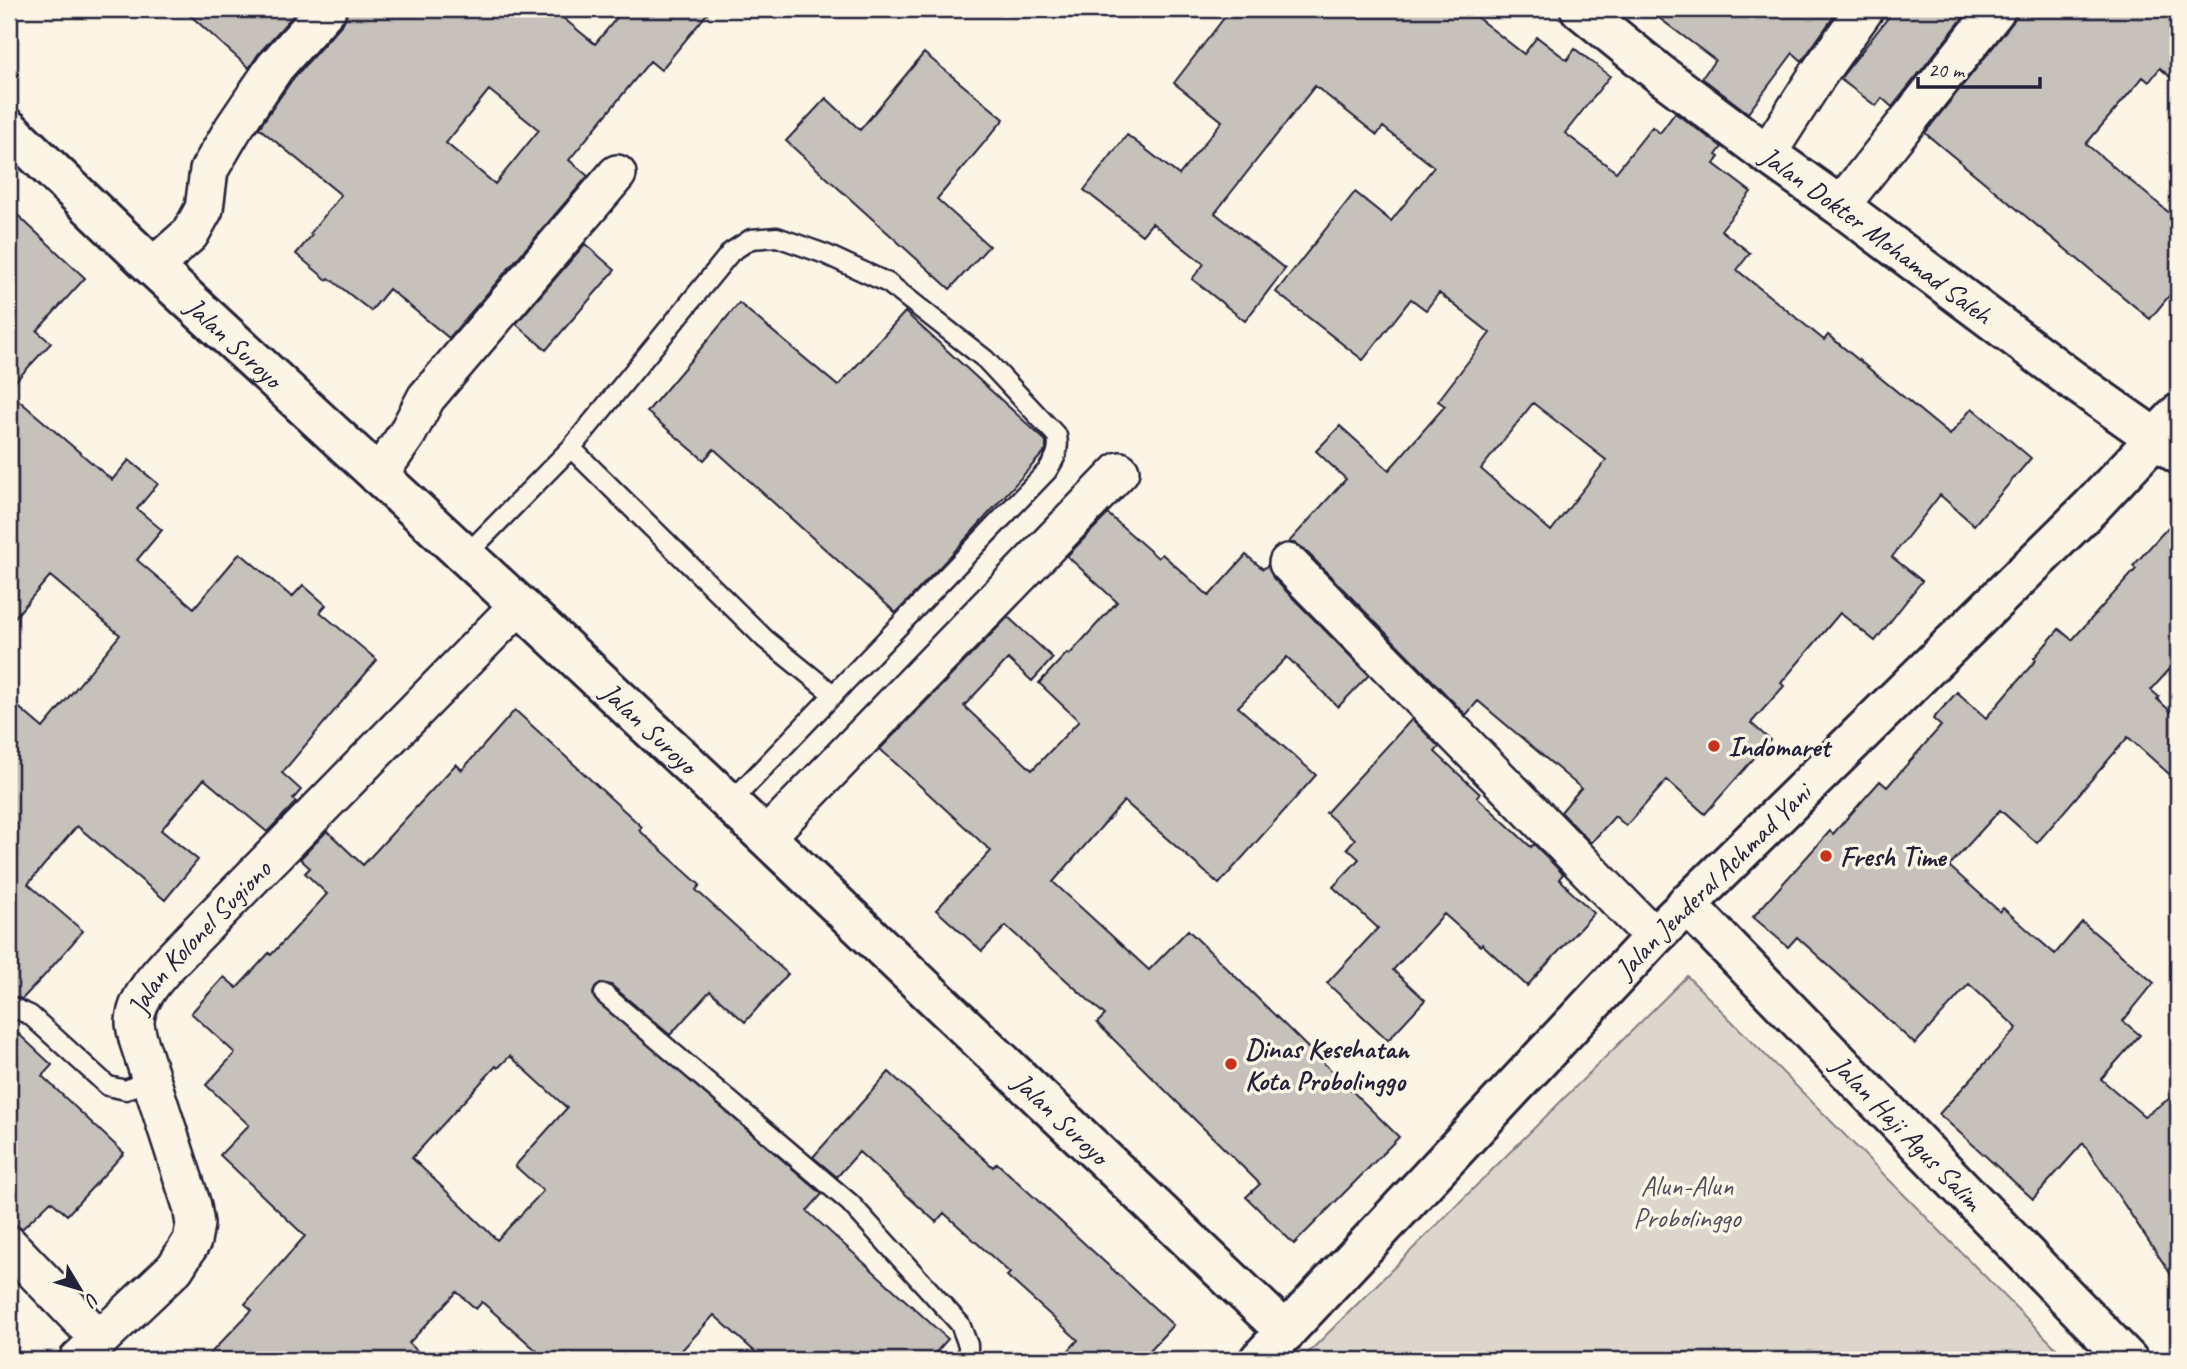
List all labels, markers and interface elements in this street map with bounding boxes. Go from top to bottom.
scale bar [1918,46,2040,90]
text: 20 m [1928,57,1966,83]
street label: Jalan Dokter Mohamad Saleh [1753,137,2001,333]
street label: Jalan Suroyo [177,287,292,397]
street label: Jalan Suroyo [593,673,707,783]
place label: Indomaret [1728,729,1833,764]
marker: Indomaret [1706,738,1722,754]
street label: Jalan Jenderal Achmad Yani [1606,773,1821,987]
place label: Fresh Time [1840,839,1948,874]
marker: Fresh Time [1818,848,1834,864]
street label: Jalan Kolonel Sugiono [119,851,279,1021]
place label: Dinas Kesehatan Kota Probolinggo [1245,1031,1411,1098]
street label: Jalan Haji Agus Salim [1823,1046,1992,1219]
marker: Dinas Kesehatan Kota Probolinggo [1223,1056,1239,1072]
street label: Jalan Suroyo [1005,1063,1119,1174]
park label: Alun-Alun Probolinggo [1633,1168,1743,1235]
north arrow [46,1254,116,1324]
text: U [78,1288,105,1313]

